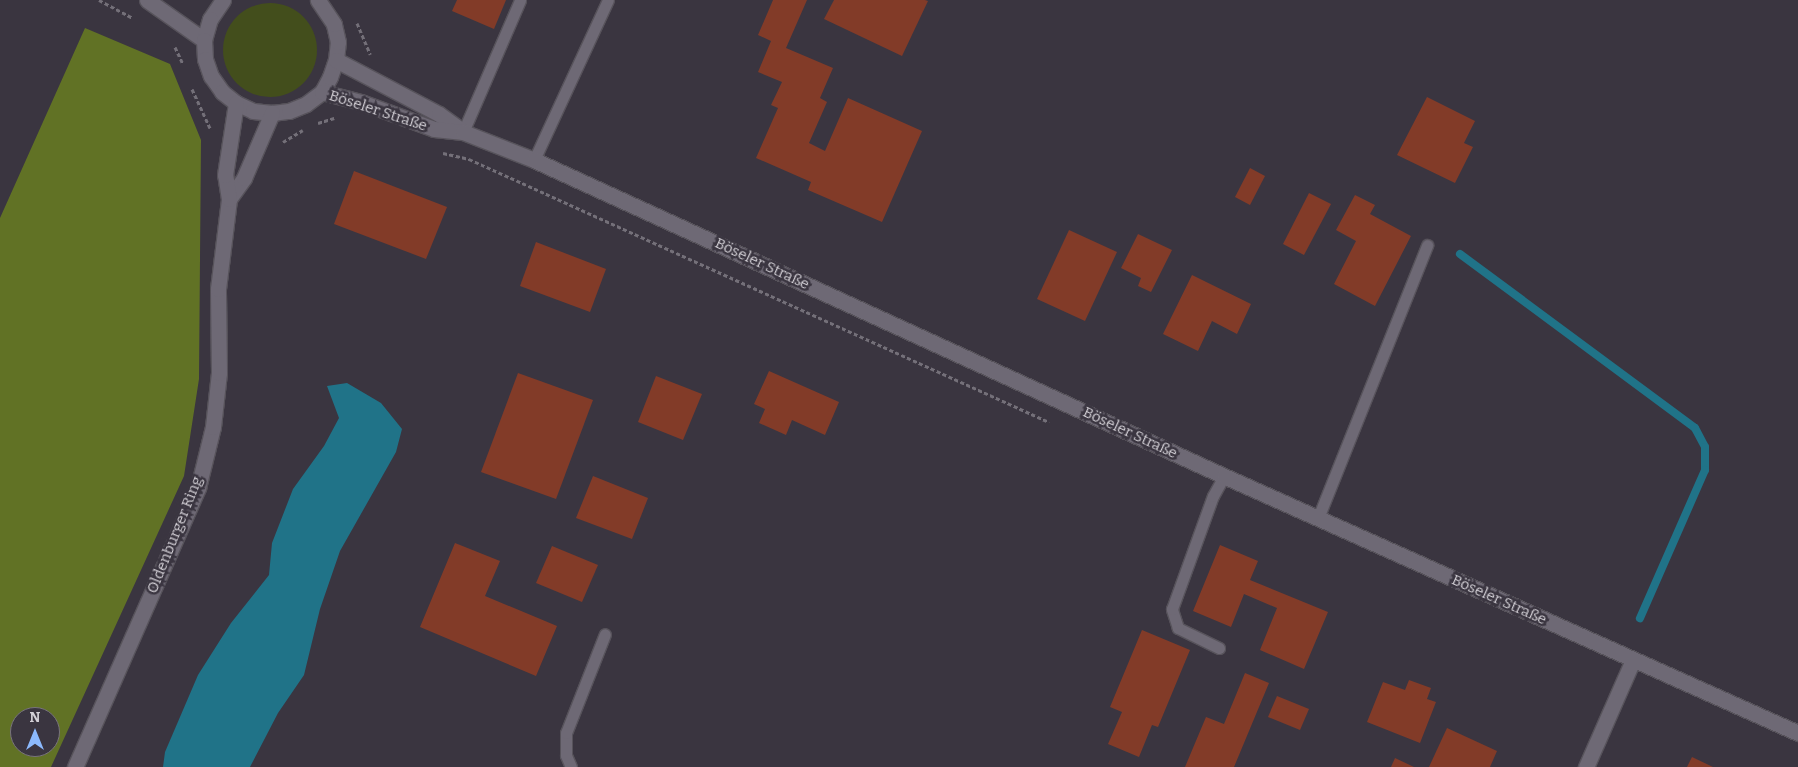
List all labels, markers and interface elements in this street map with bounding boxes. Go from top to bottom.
street label: Böseler Straße [327,87,429,135]
street label: Böseler Straße [712,234,812,294]
street label: Böseler Straße [1080,403,1180,463]
street label: Oldenburger Ring [143,474,207,596]
street label: Böseler Straße [1449,571,1549,629]
north arrow [10,707,60,757]
text: N [30,709,40,726]

